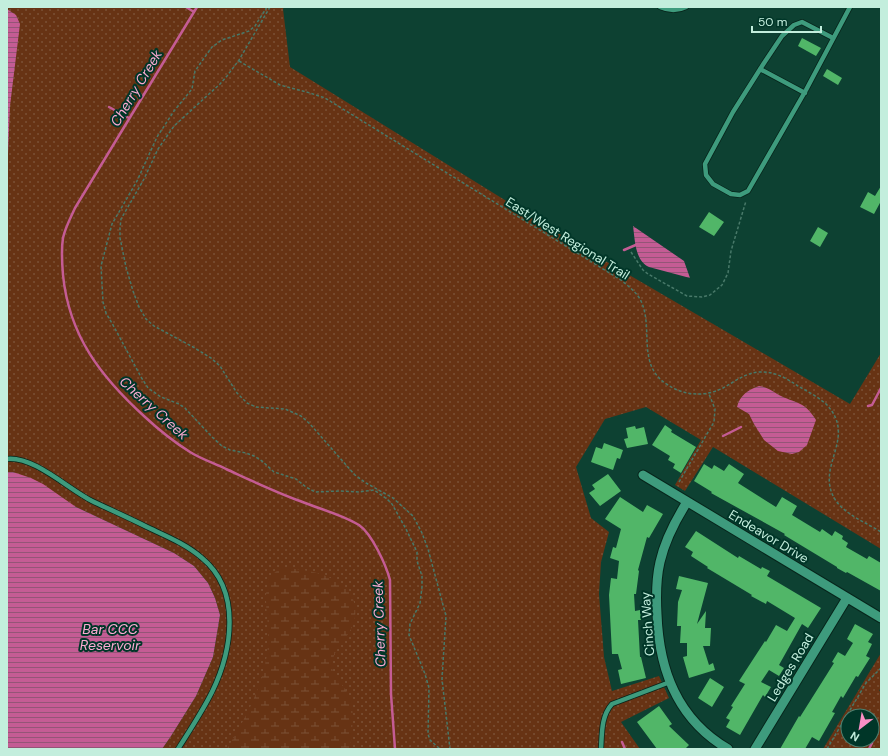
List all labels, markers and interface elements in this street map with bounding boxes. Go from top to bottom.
scale bar [752,8,821,34]
text: 50 m [758,14,787,30]
water label: Cherry Creek [106,46,166,130]
street label: East/West Regional Trail [503,193,633,284]
water label: Cherry Creek [116,372,193,444]
street label: Endeavor Drive [726,506,812,567]
water label: Cherry Creek [368,580,390,668]
street label: Cinch Way [637,591,658,657]
water label: Bar CCC Reservoir [80,620,141,654]
street label: Ledges Road [763,630,817,705]
north arrow [840,708,880,748]
text: N [848,729,862,745]

